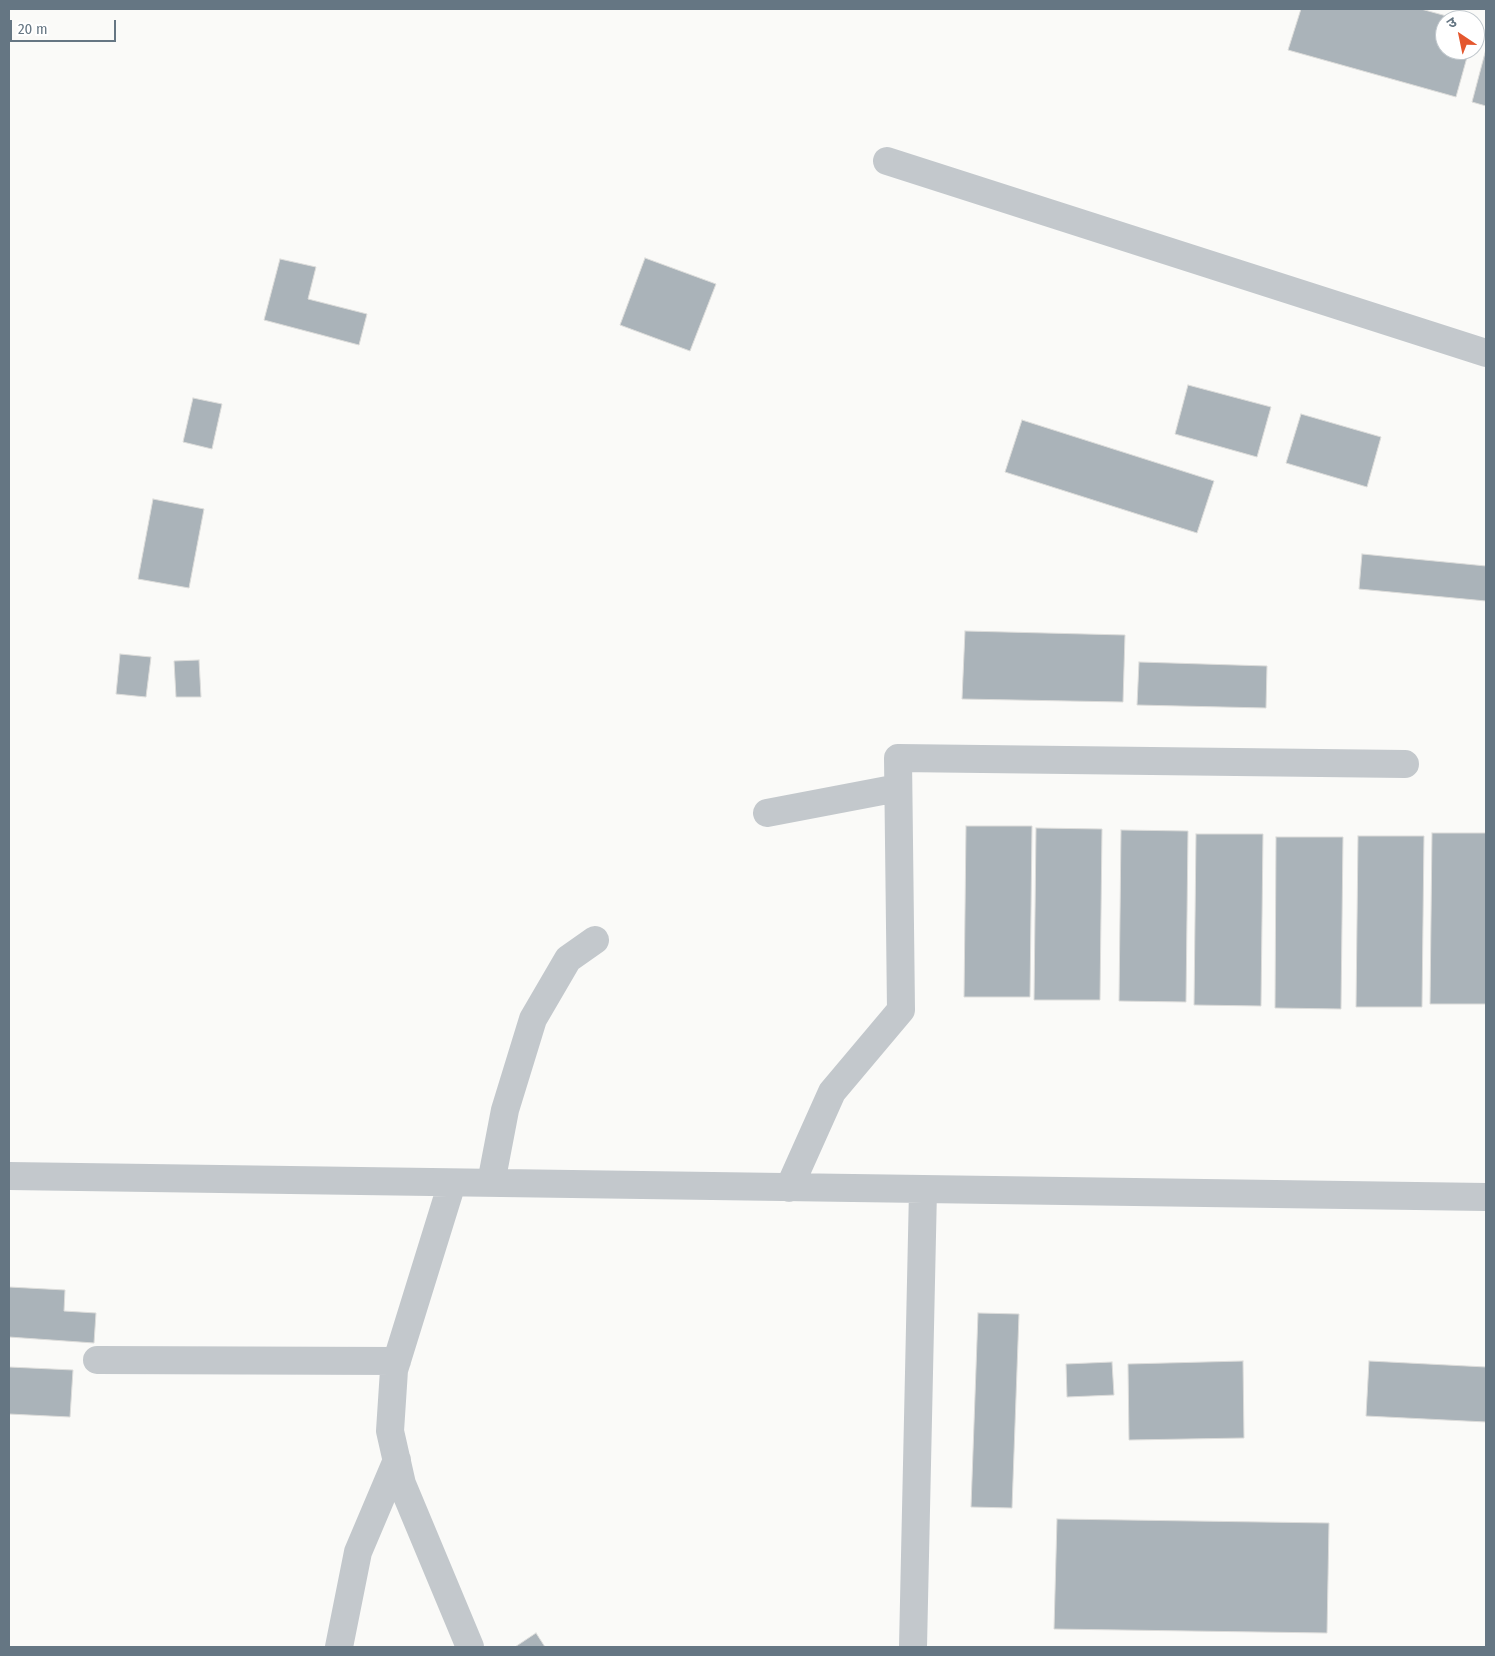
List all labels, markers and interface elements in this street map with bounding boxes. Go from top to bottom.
scale bar [12,10,119,42]
north arrow [1435,10,1485,60]
text: उ [1444,14,1460,32]
text: 20 m [18,20,48,38]

